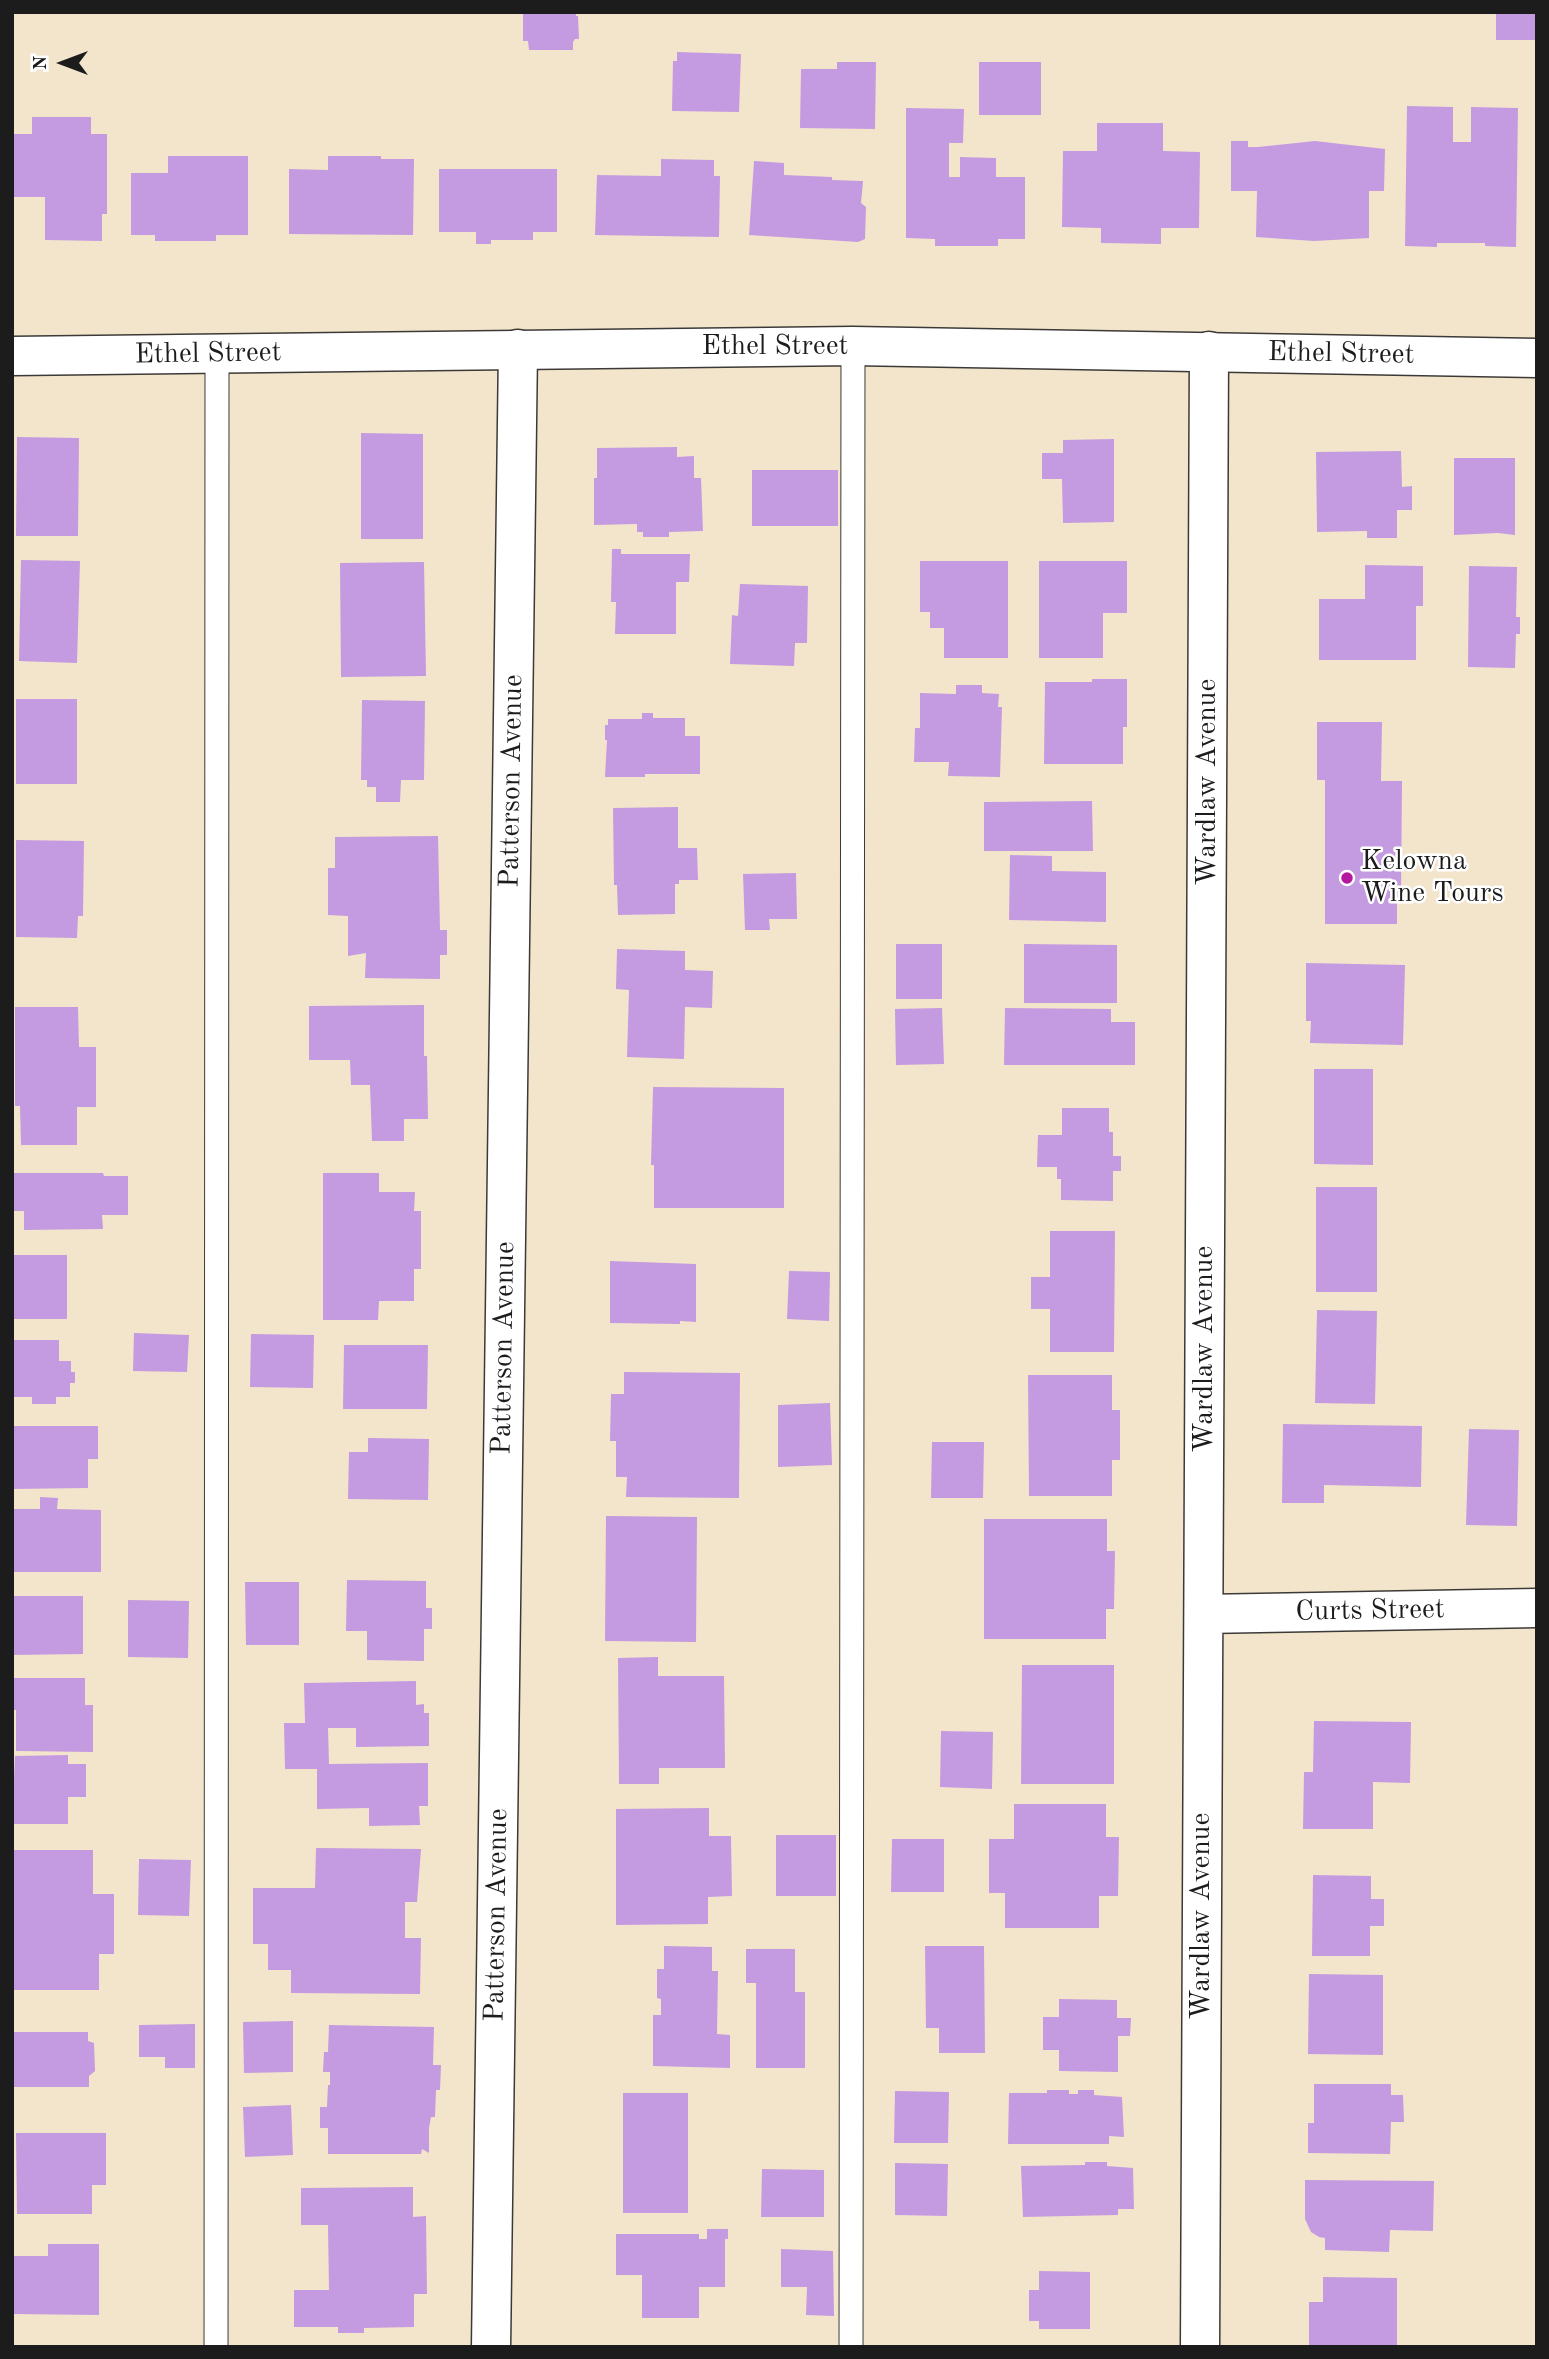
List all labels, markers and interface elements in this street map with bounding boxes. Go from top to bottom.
north arrow [28,28,98,98]
text: N [32,56,51,70]
street label: Ethel Street [702,330,848,364]
street label: Ethel Street [134,336,282,372]
street label: Ethel Street [1267,336,1415,372]
street label: Patterson Avenue [493,674,531,888]
street label: Wardlaw Avenue [1191,679,1225,885]
place label: Kelowna Wine Tours [1361,845,1504,911]
marker: Kelowna Wine Tours [1339,870,1355,886]
street label: Patterson Avenue [485,1241,523,1455]
street label: Wardlaw Avenue [1188,1246,1222,1452]
street label: Curts Street [1295,1593,1445,1629]
street label: Patterson Avenue [478,1808,516,2022]
street label: Wardlaw Avenue [1185,1813,1219,2019]

